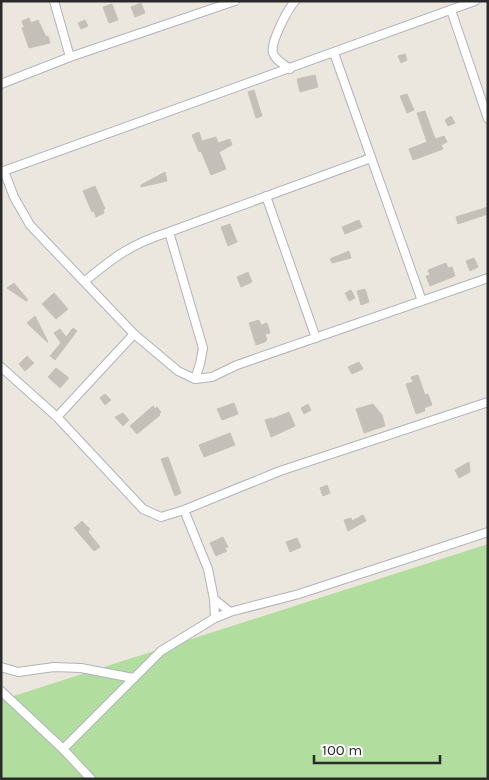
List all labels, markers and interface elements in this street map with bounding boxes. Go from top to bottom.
scale bar [314,732,440,764]
text: 100 m [322,741,362,759]

